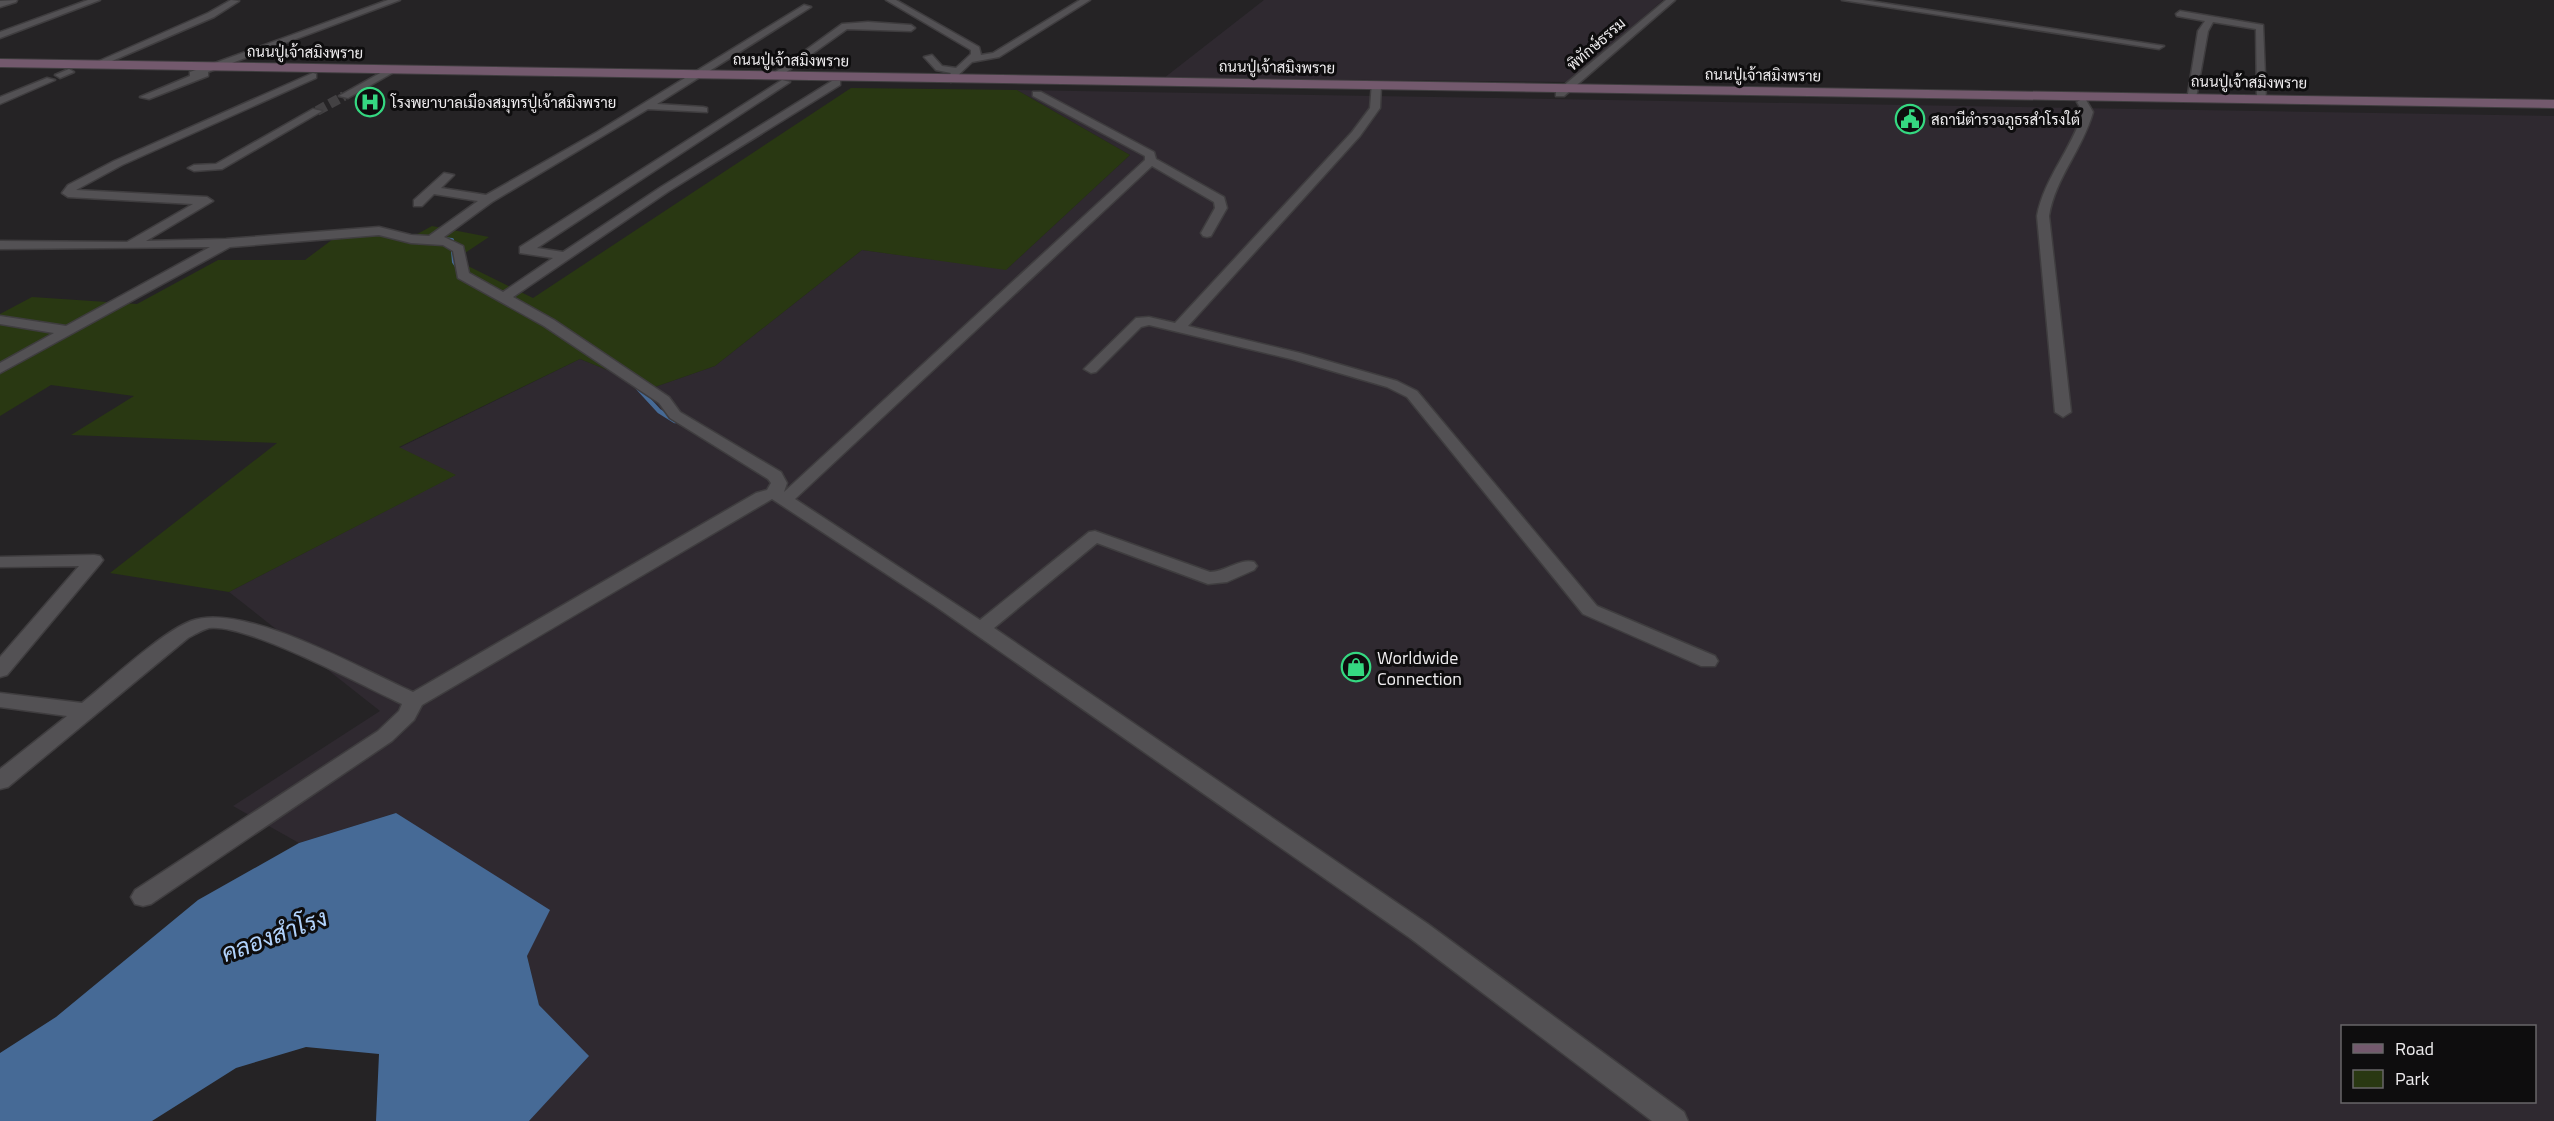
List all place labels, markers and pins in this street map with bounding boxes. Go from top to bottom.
hospital icon: โรงพยาบาลเมืองสมุทรปู่เจ้าสมิงพราย [354,86,386,118]
place label: โรงพยาบาลเมืองสมุทรปู่เจ้าสมิงพราย [390,91,616,114]
public building icon: สถานีตำรวจภูธรสำโรงใต้ [1894,103,1926,135]
place label: สถานีตำรวจภูธรสำโรงใต้ [1931,108,2081,131]
place label: Worldwide Connection [1377,644,1462,692]
shop icon: Worldwide Connection [1340,651,1372,683]

